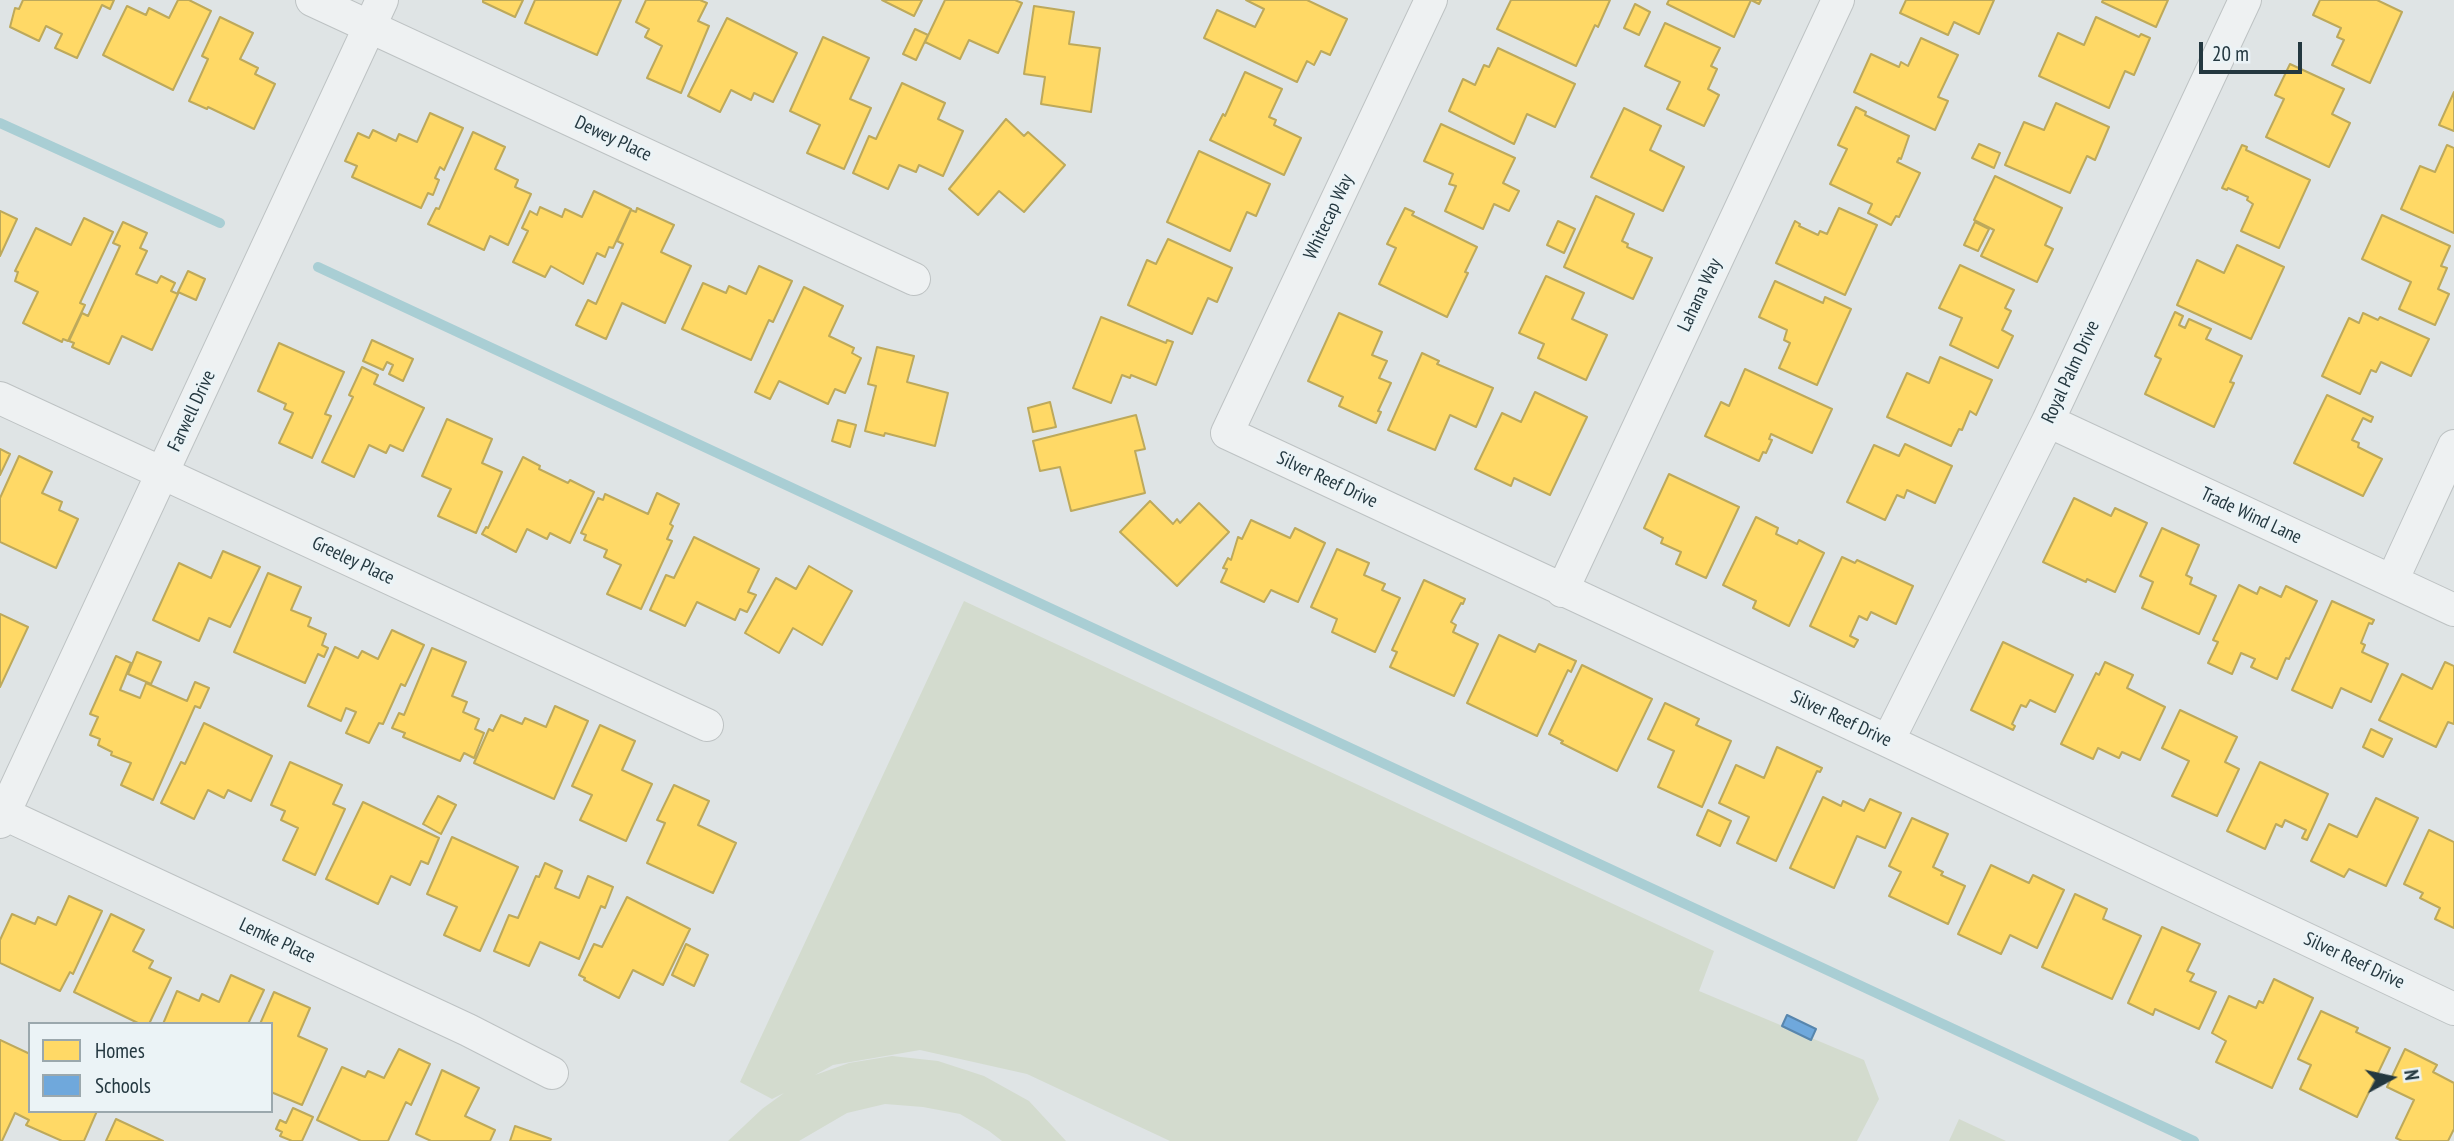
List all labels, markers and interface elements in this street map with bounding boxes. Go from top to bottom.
scale bar [2202,28,2305,72]
text: 20 m [2212,40,2249,67]
street label: Dewey Place [571,111,655,167]
street label: Whitecap Way [1299,171,1359,263]
street label: Lahana Way [1673,255,1727,335]
street label: Royal Palm Drive [2037,317,2105,427]
street label: Farwell Drive [163,367,221,455]
street label: Silver Reef Drive [1273,447,1381,513]
street label: Trade Wind Lane [2197,483,2305,549]
street label: Greeley Place [308,532,398,590]
street label: Silver Reef Drive [1787,686,1895,752]
street label: Lemke Place [235,914,319,968]
street label: Silver Reef Drive [2300,928,2408,994]
legend [28,1022,273,1113]
text: Homes [95,1037,145,1064]
north arrow [2356,1043,2426,1113]
text: N [2399,1068,2424,1082]
text: Schools [95,1072,151,1099]

